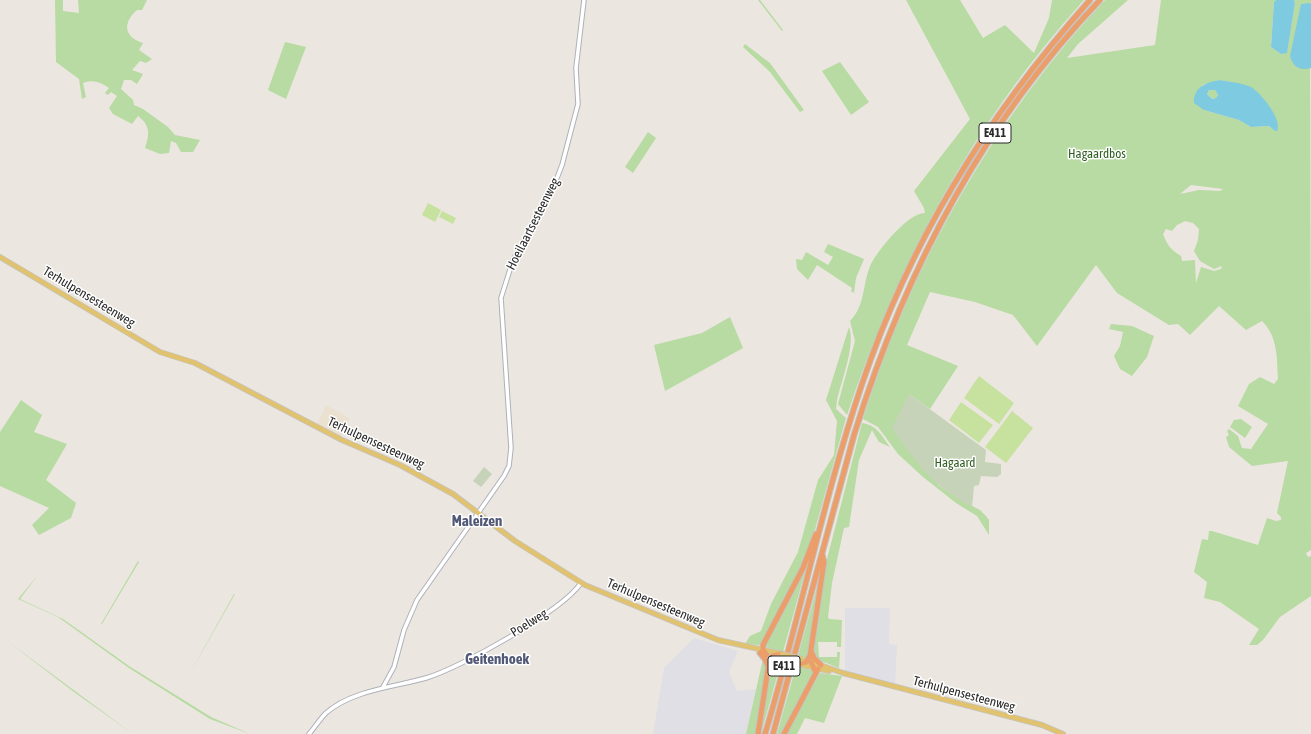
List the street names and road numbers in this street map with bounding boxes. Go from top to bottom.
road number: E411 [979,123,1011,143]
street label: Hoeilaartsesteenweg [503,175,563,273]
street label: Terhulpensesteenweg [40,263,138,331]
street label: Terhulpensesteenweg [325,414,427,472]
street label: Terhulpensesteenweg [605,575,707,631]
street label: Poelweg [508,606,550,640]
road number: E411 [768,656,800,676]
street label: Terhulpensesteenweg [911,673,1017,715]

